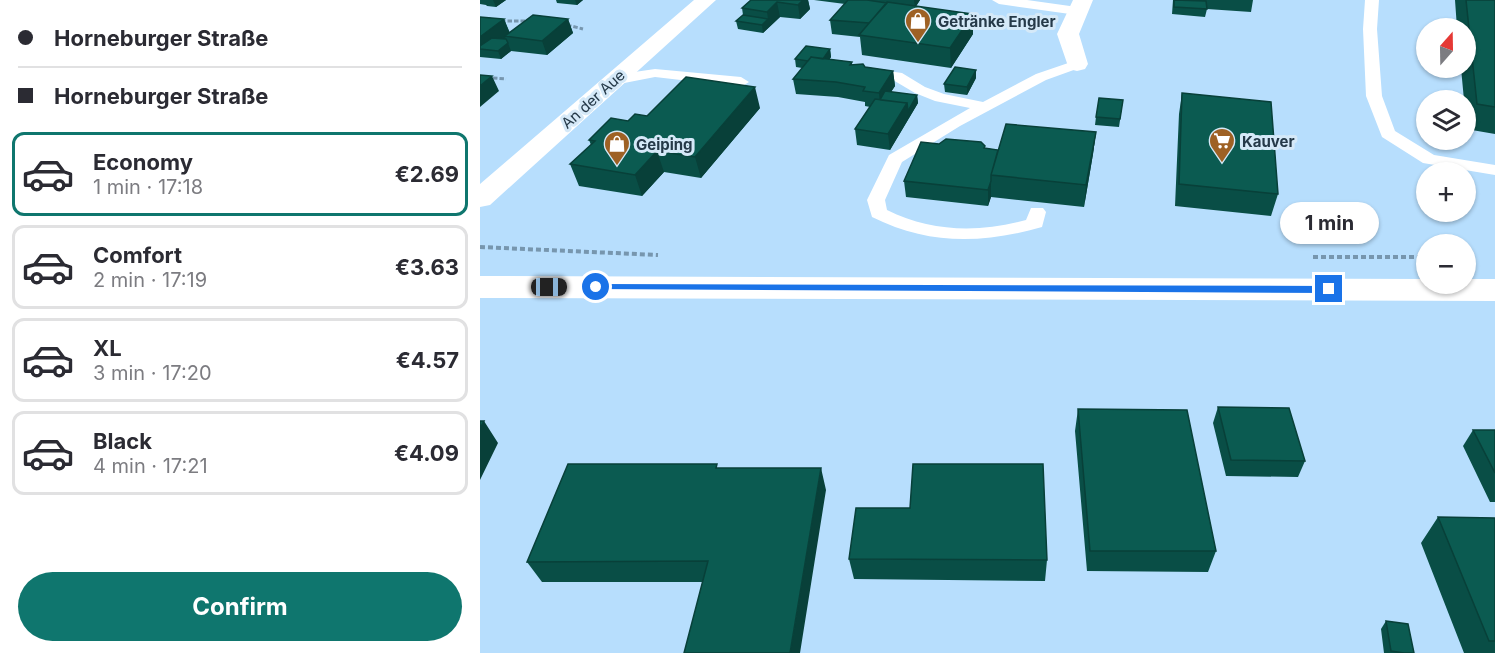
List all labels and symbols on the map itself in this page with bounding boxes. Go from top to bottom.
shop icon: Getränke Engler [903,6,933,44]
place label: Getränke Engler [938,12,1056,31]
north arrow [1416,18,1476,78]
street label: An der Aue [557,65,629,133]
supermarket icon: Kauver [1207,126,1237,164]
shop icon: Geiping [602,129,632,167]
place label: Kauver [1242,132,1295,151]
place label: Geiping [636,135,693,154]
callout: 1 min [1280,202,1378,244]
route start [582,273,609,300]
route end [1315,275,1342,302]
car [531,278,567,296]

